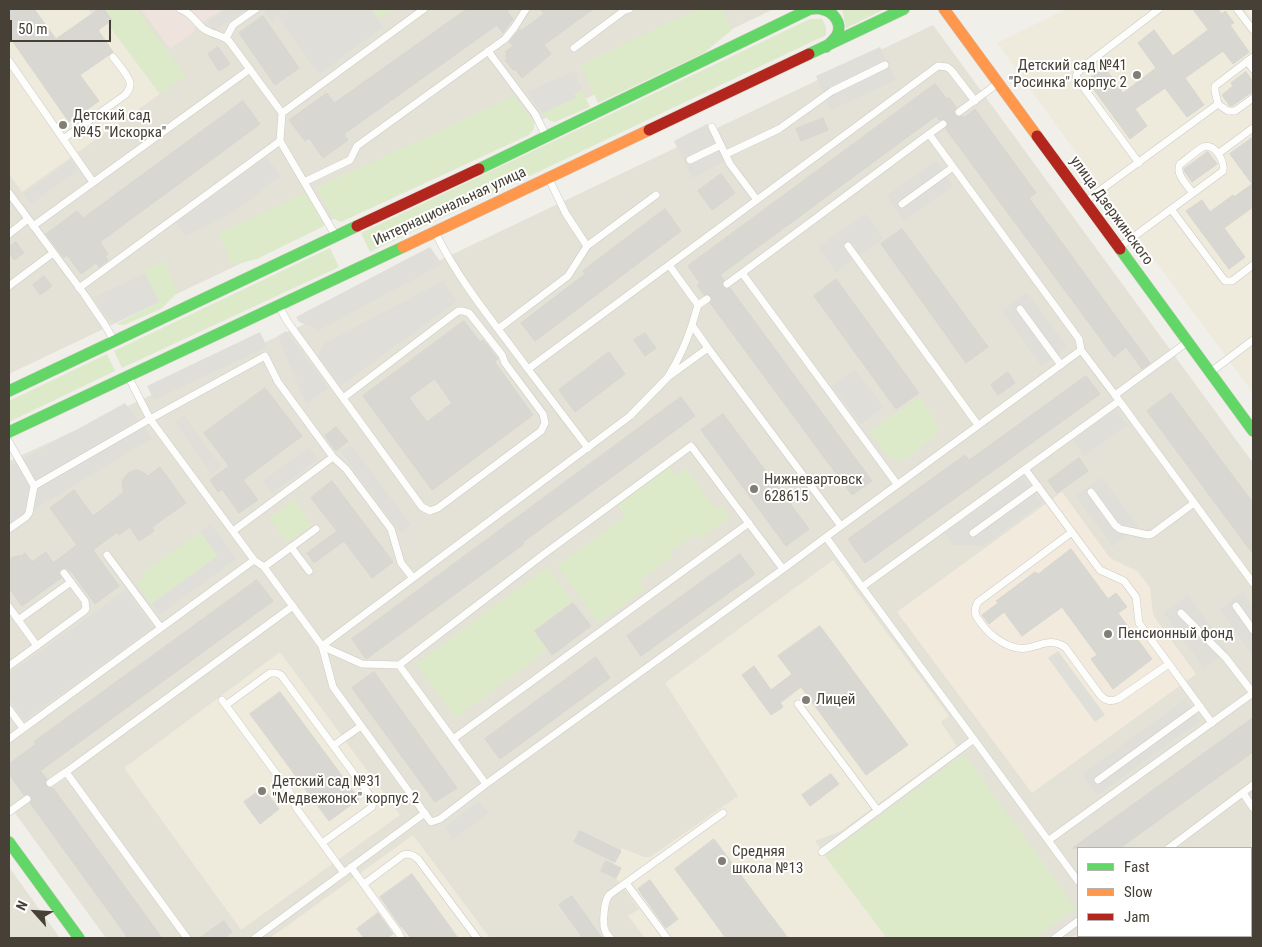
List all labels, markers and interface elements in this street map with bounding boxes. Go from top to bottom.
scale bar [12,10,114,42]
text: 50 m [18,20,48,38]
place label: Детский сад №41 "Росинка" корпус 2 [1009,57,1127,92]
marker: Детский сад №41 "Росинка" корпус 2 [1131,69,1143,81]
place label: Детский сад №45 "Искорка" [73,107,166,142]
marker: Детский сад №45 "Искорка" [57,119,69,131]
street label: улица Дзержинского [1065,153,1157,269]
street label: Интернациональная улица [371,164,529,250]
place label: Нижневартовск 628615 [764,471,862,506]
marker: Нижневартовск 628615 [748,483,760,495]
place label: Пенсионный фонд [1118,625,1233,643]
marker: Пенсионный фонд [1102,628,1114,640]
place label: Лицей [816,691,855,709]
marker: Лицей [800,694,812,706]
place label: Детский сад №31 "Медвежонок" корпус 2 [272,773,419,808]
marker: Детский сад №31 "Медвежонок" корпус 2 [256,785,268,797]
place label: Средняя школа №13 [732,843,803,878]
legend [1077,847,1252,937]
marker: Средняя школа №13 [716,855,728,867]
text: Fast [1124,858,1149,876]
text: Slow [1124,883,1153,901]
north arrow [10,887,60,937]
text: N [12,898,31,913]
text: Jam [1124,908,1150,926]

